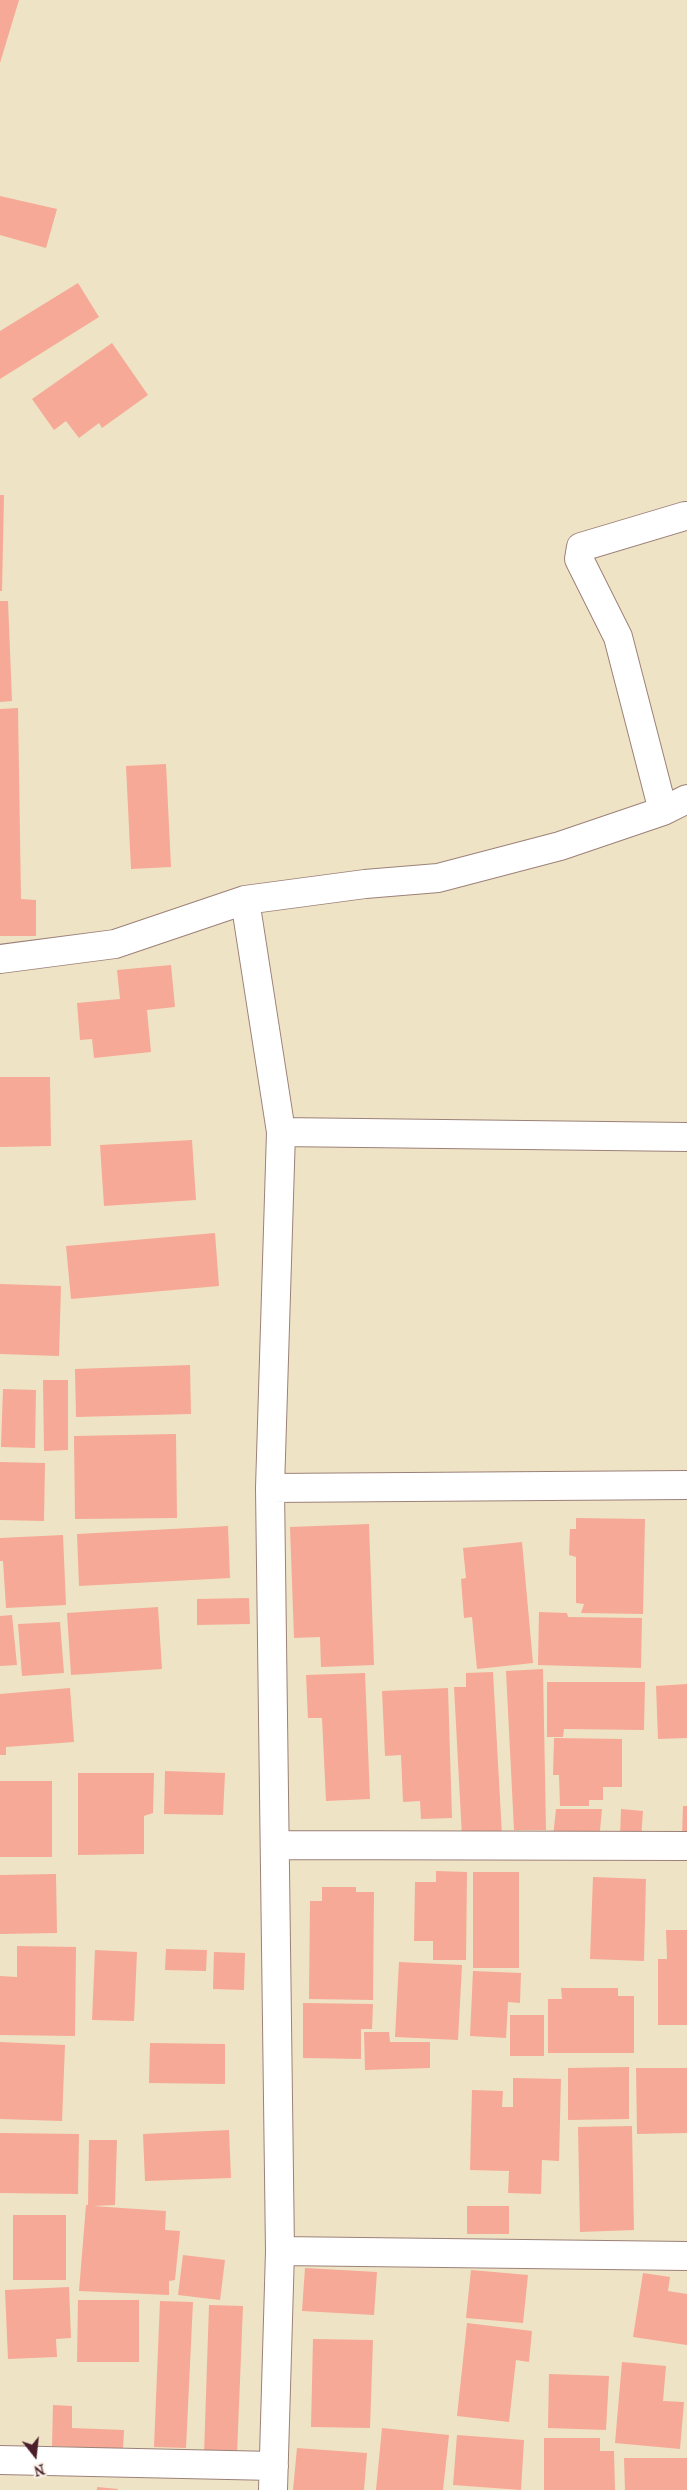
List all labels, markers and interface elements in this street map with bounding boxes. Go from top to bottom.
north arrow [10,2430,60,2480]
text: N [32,2460,47,2480]

